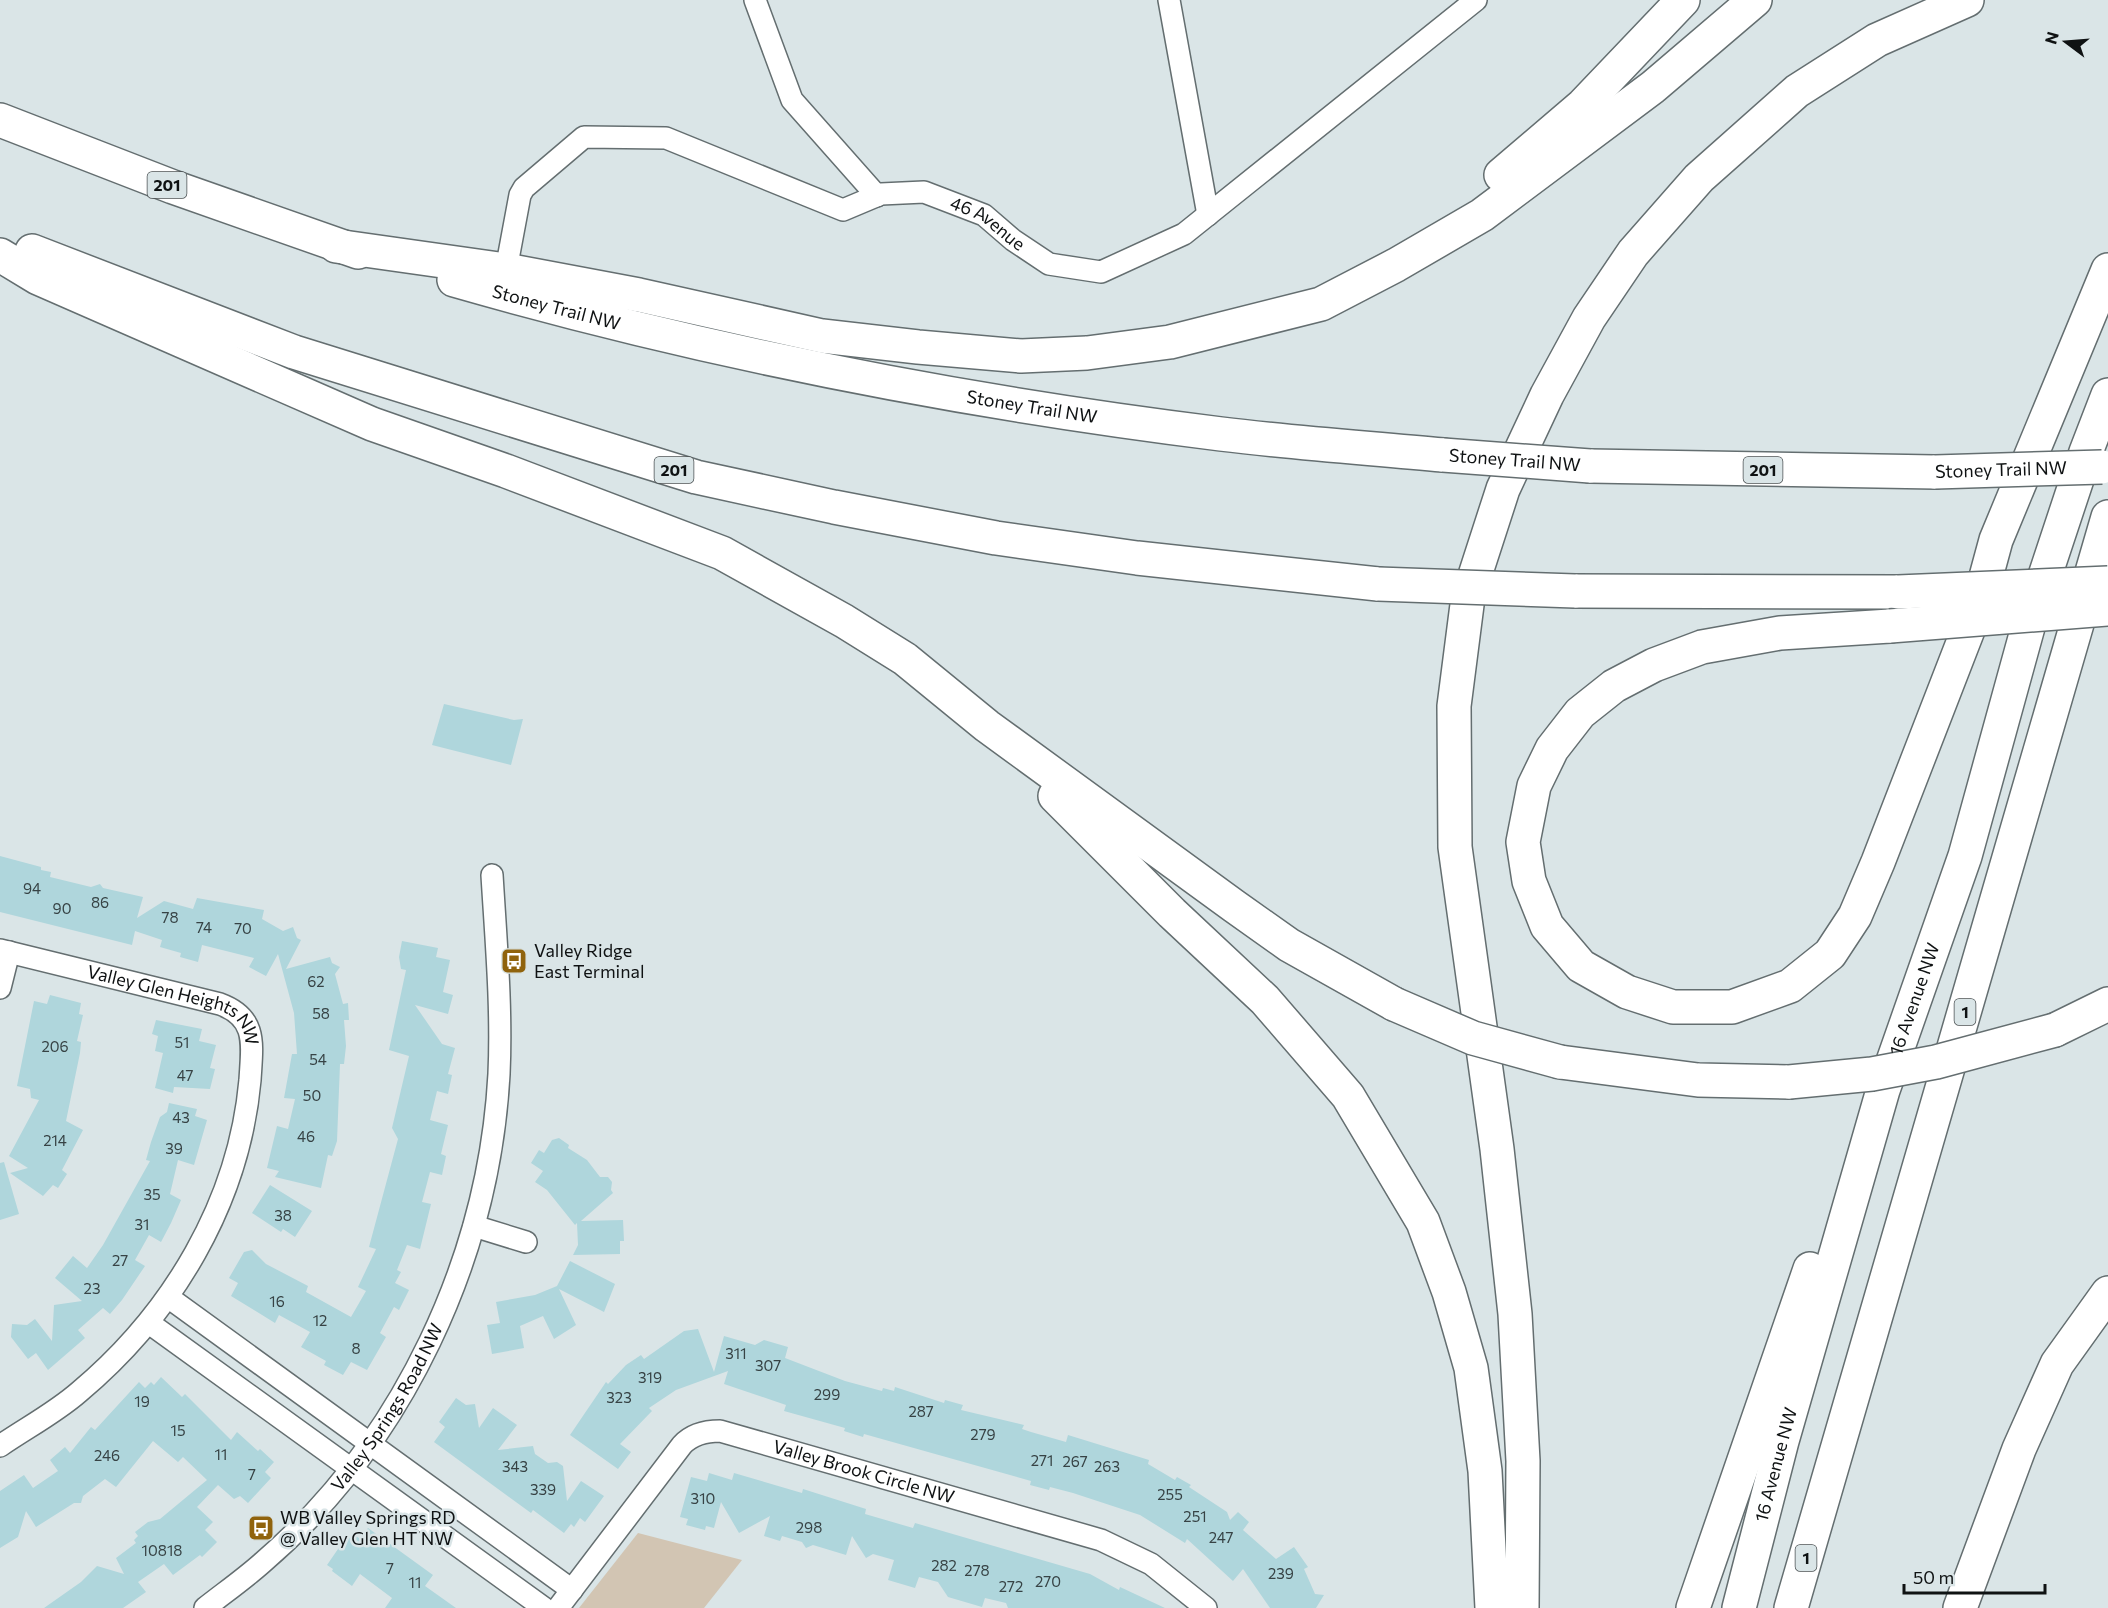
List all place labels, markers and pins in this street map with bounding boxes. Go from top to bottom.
place label: Valley Ridge East Terminal [534,939,645,982]
bus stop icon: Valley Ridge East Terminal [499,946,529,976]
place label: WB Valley Springs RD @ Valley Glen HT NW [280,1506,455,1549]
bus stop icon: WB Valley Springs RD @ Valley Glen HT NW [246,1513,276,1543]

